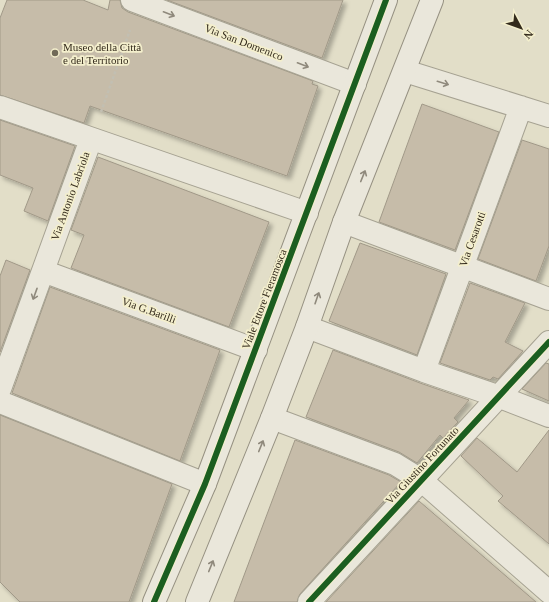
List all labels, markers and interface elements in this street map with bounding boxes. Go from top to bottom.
north arrow [501,8,541,48]
one-way arrow [162,10,174,18]
street label: Via San Domenico [203,22,285,63]
text: N [521,28,536,42]
place label: Museo della Città e del Territorio [63,41,141,66]
marker: Museo della Città e del Territorio [50,48,60,58]
one-way arrow [297,61,309,69]
one-way arrow [436,80,449,87]
street label: Via Antonio Labriola [48,150,92,242]
one-way arrow [359,171,367,183]
street label: Via Cesarotti [456,210,488,268]
street label: Viale Ettore Fieramosca [239,247,289,351]
one-way arrow [30,287,38,299]
one-way arrow [314,292,322,304]
street label: Via G.Barilli [120,295,178,325]
street label: Via Giustino Fortunato [383,423,461,506]
one-way arrow [257,440,265,452]
one-way arrow [208,560,216,572]

